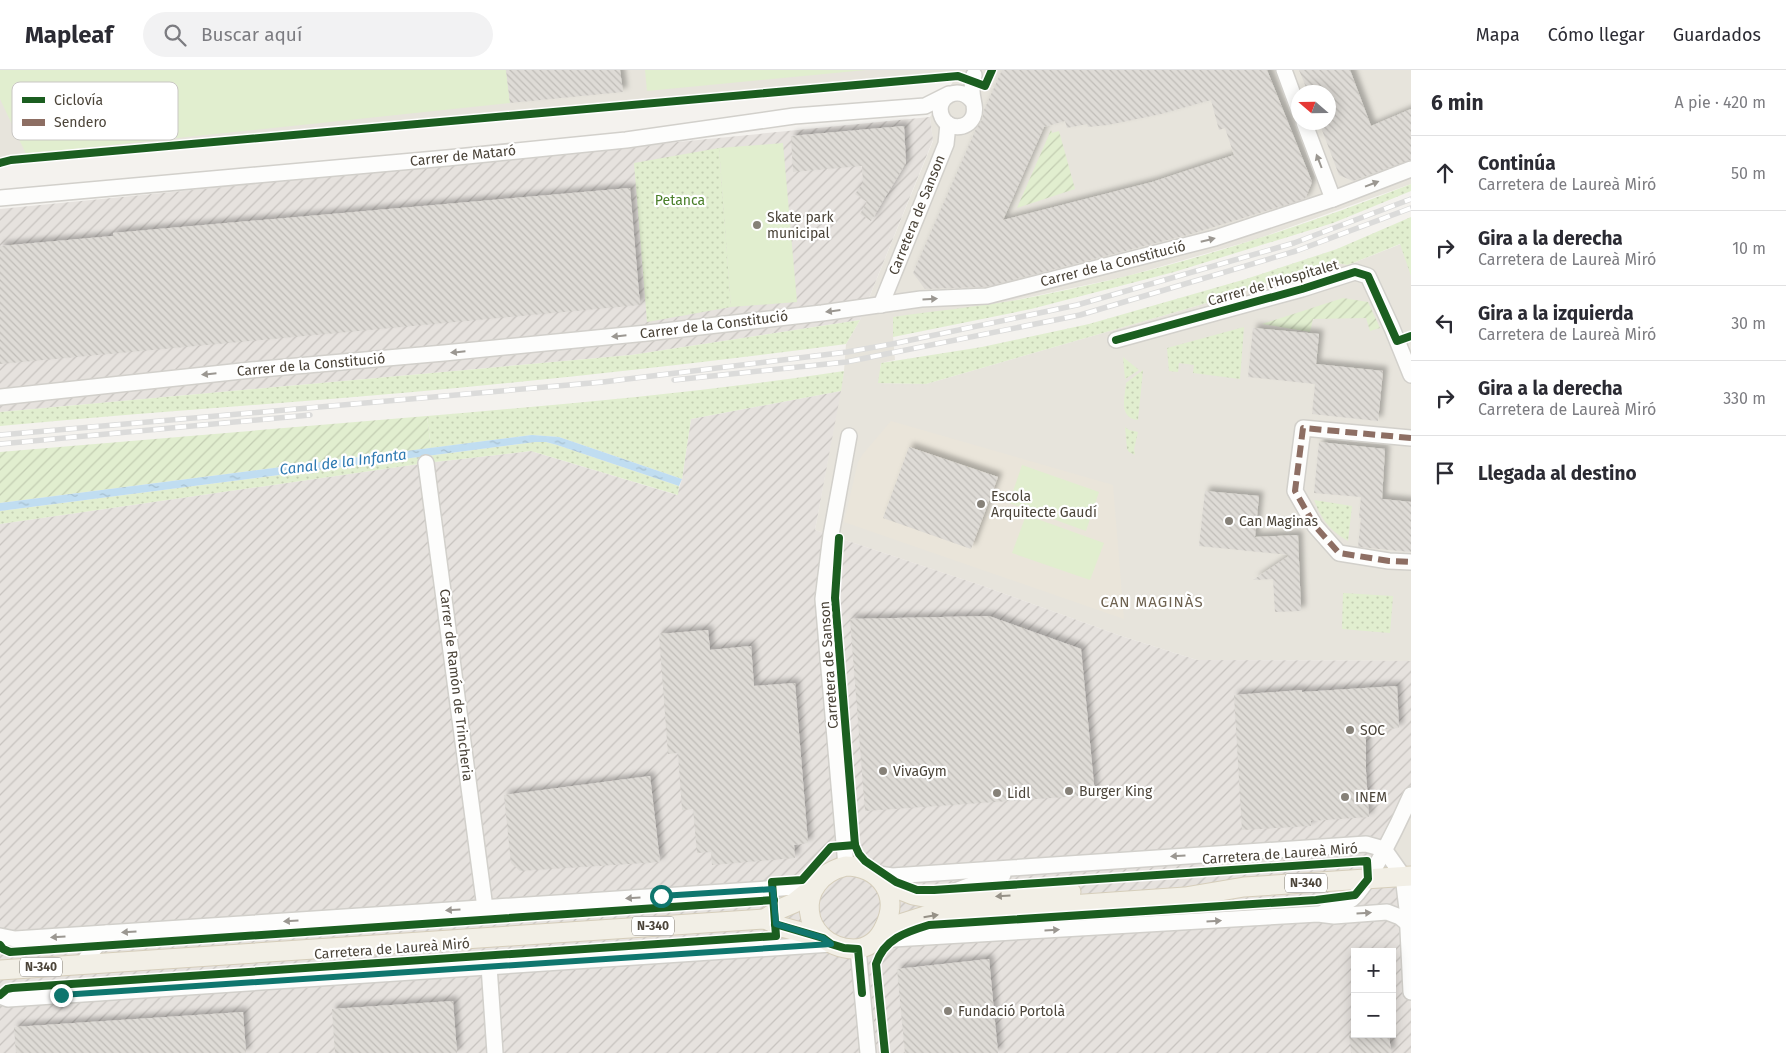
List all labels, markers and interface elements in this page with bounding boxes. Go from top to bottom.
search box [143,12,493,57]
text: Mapleaf [25,21,113,49]
icon: search [161,21,189,49]
text: Buscar aquí [201,23,302,46]
text: Mapa [1476,24,1520,46]
text: Cómo llegar [1548,24,1645,46]
text: Guardados [1673,24,1761,46]
legend [12,82,178,140]
north arrow [1291,85,1336,130]
text: 6 min [1431,90,1484,116]
text: Ciclovía [54,92,103,109]
text: A pie · 420 m [1675,93,1766,112]
text: Sendero [54,114,107,131]
street label: Carrer de Mataró [409,142,517,170]
street label: Carretera de Sanson [885,152,949,278]
text: Continúa [1478,152,1556,175]
one-way arrow [1315,153,1323,168]
icon: ahead [1431,159,1459,187]
text: 50 m [1731,164,1766,183]
text: Carretera de Laureà Miró [1478,175,1656,194]
one-way arrow [1365,180,1379,188]
park label: Petanca [655,192,705,209]
place label: Skate park municipal [767,209,835,242]
marker: Skate park municipal [751,219,763,231]
text: Gira a la derecha [1478,227,1623,250]
icon: right [1431,234,1459,262]
one-way arrow [1200,235,1215,243]
street label: Carrer de la Constitució [1039,238,1187,290]
text: 10 m [1732,239,1766,258]
text: Carretera de Laureà Miró [1478,250,1656,269]
street label: Carrer de l'Hospitalet [1206,256,1341,310]
one-way arrow [922,294,938,302]
text: Gira a la izquierda [1478,302,1634,325]
street label: Carrer de la Constitució [639,307,789,343]
one-way arrow [825,308,841,316]
icon: left [1431,309,1459,337]
text: 30 m [1731,314,1766,333]
text: Carretera de Laureà Miró [1478,325,1656,344]
one-way arrow [611,332,627,340]
one-way arrow [449,348,465,356]
street label: Carrer de la Constitució [236,350,386,380]
one-way arrow [200,370,216,378]
text: Gira a la derecha [1478,377,1623,400]
icon: right [1431,384,1459,412]
text: 330 m [1723,389,1766,408]
text: Carretera de Laureà Miró [1478,400,1656,419]
water label: Canal de la Infanta [278,445,408,479]
icon: arrive [1431,459,1459,487]
text: Llegada al destino [1478,462,1637,485]
place label: Escola Arquitecte Gaudí [991,488,1097,521]
marker: Escola Arquitecte Gaudí [975,498,987,510]
place label: Can Maginas [1239,513,1319,530]
marker: Can Maginas [1223,515,1235,527]
street label: Carrer de Ramón de Trincheria [436,588,476,782]
district label: CAN MAGINÀS [1100,593,1204,611]
street label: Carretera de Sanson [816,600,842,730]
place label: SOC [1360,722,1385,739]
marker: SOC [1344,724,1356,736]
place label: VivaGym [893,763,947,780]
marker: VivaGym [877,765,889,777]
place label: Burger King [1079,783,1153,800]
place label: Lidl [1007,785,1030,802]
marker: Burger King [1063,785,1075,797]
marker: Lidl [991,787,1003,799]
place label: INEM [1355,789,1387,806]
marker: INEM [1339,791,1351,803]
street label: Carretera de Laureà Miró [1202,840,1358,868]
one-way arrow [1169,853,1185,861]
road number: N-340 [1285,874,1327,892]
route start [650,885,673,908]
one-way arrow [995,893,1011,901]
one-way arrow [625,895,641,903]
one-way arrow [445,907,461,915]
one-way arrow [1356,909,1372,917]
one-way arrow [923,911,939,919]
road number: N-340 [632,916,674,936]
one-way arrow [1206,916,1222,924]
one-way arrow [283,917,299,925]
one-way arrow [1044,925,1060,933]
one-way arrow [121,928,137,936]
one-way arrow [50,933,66,941]
street label: Carretera de Laureà Miró [314,935,470,963]
map controls [1351,948,1396,1038]
button: + [1351,948,1396,993]
road number: N-340 [20,958,62,976]
route end [50,984,73,1007]
button: − [1351,993,1396,1038]
place label: Fundació Portolà [958,1003,1065,1020]
marker: Fundació Portolà [942,1005,954,1017]

